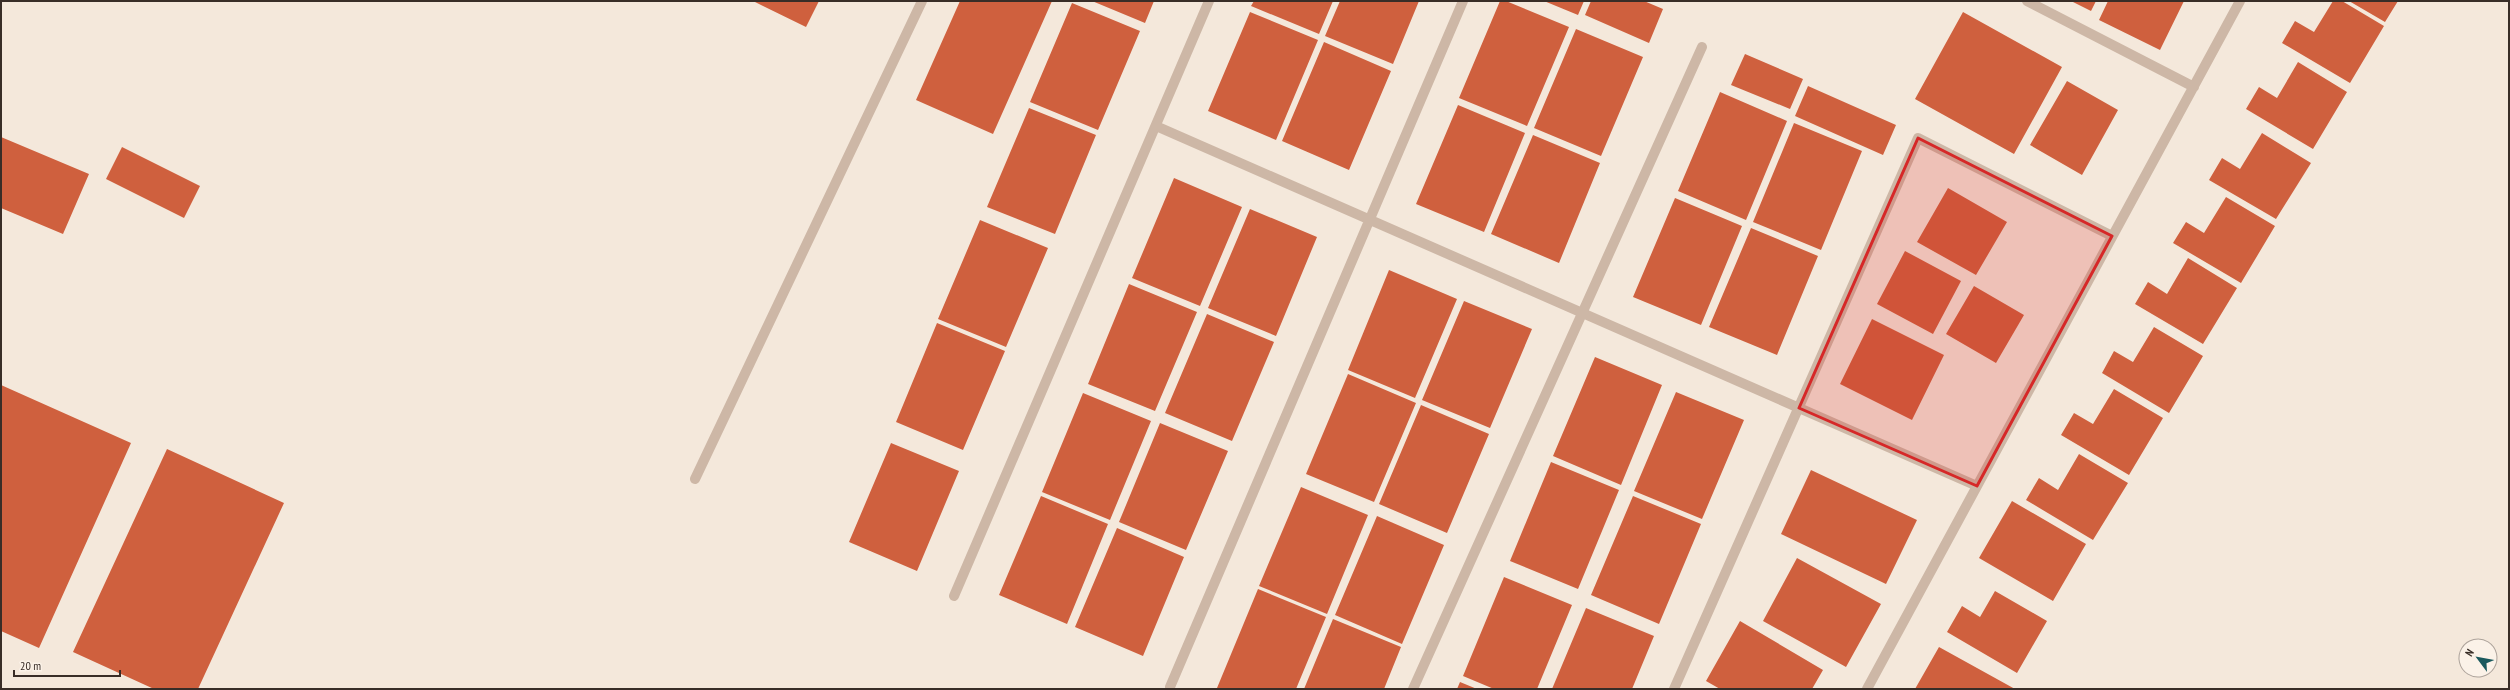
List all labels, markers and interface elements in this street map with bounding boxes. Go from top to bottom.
north arrow [2458,638,2498,678]
text: N [2462,646,2477,659]
scale bar [14,652,120,678]
text: 20 m [20,658,41,673]

